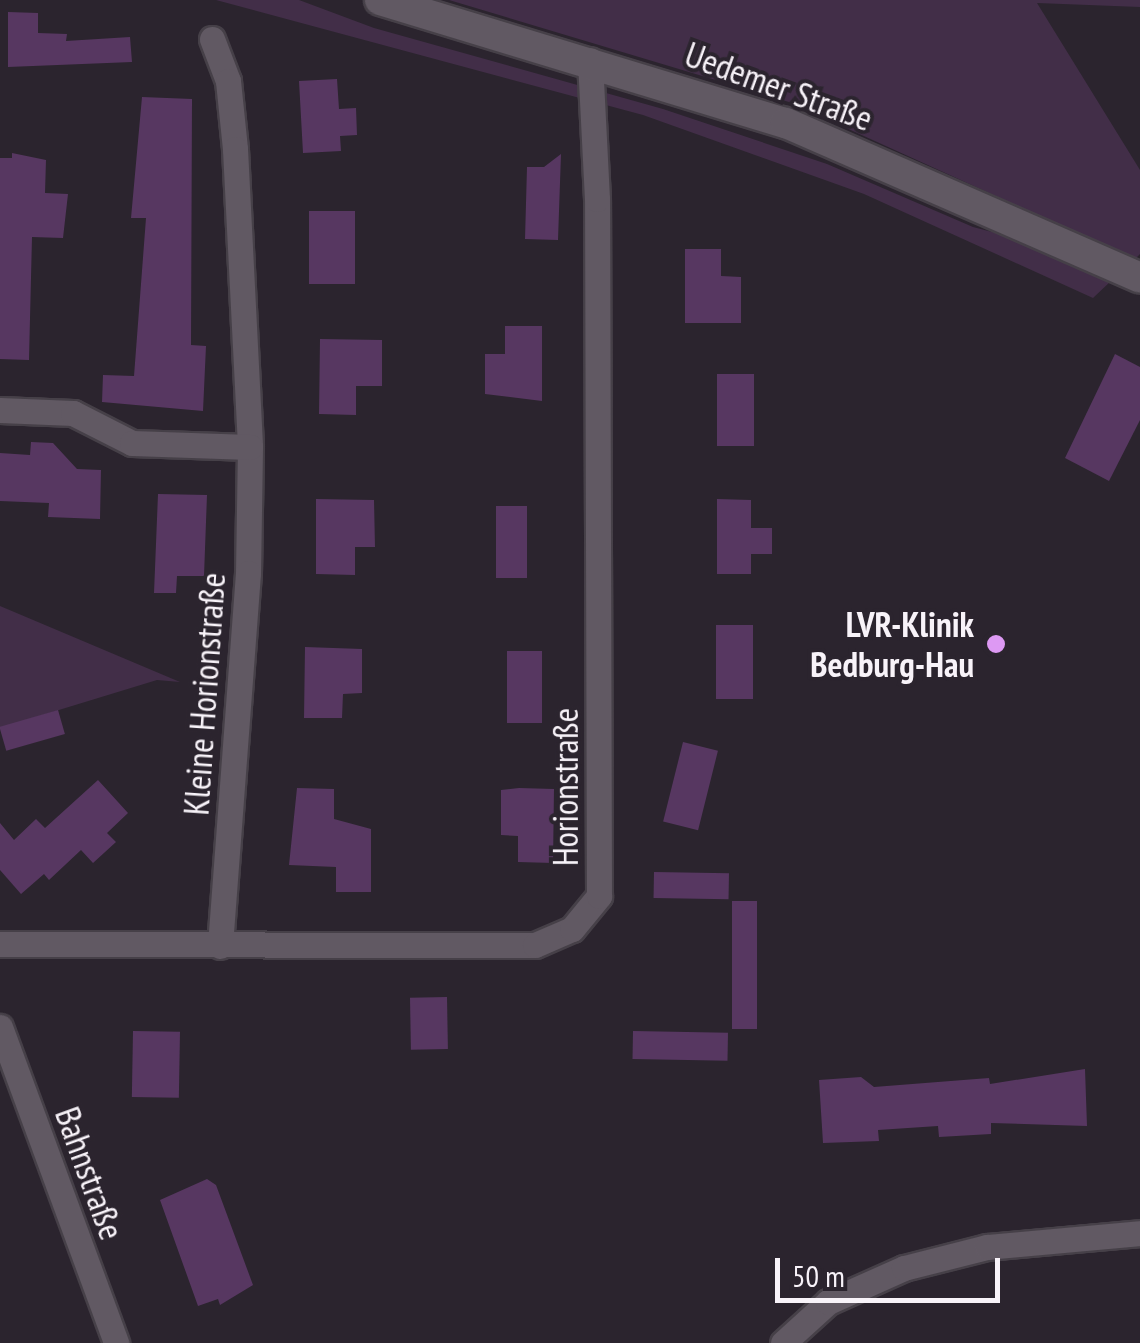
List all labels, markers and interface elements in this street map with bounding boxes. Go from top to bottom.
street label: Uedemer Straße [680,33,878,139]
street label: Kleine Horionstraße [175,571,233,817]
place label: LVR-Klinik Bedburg-Hau [810,603,974,685]
marker: LVR-Klinik Bedburg-Hau [983,631,1009,657]
street label: Horionstraße [544,708,586,866]
street label: Bahnstraße [47,1101,133,1245]
scale bar [780,1238,1005,1300]
text: 50 m [792,1256,845,1295]

